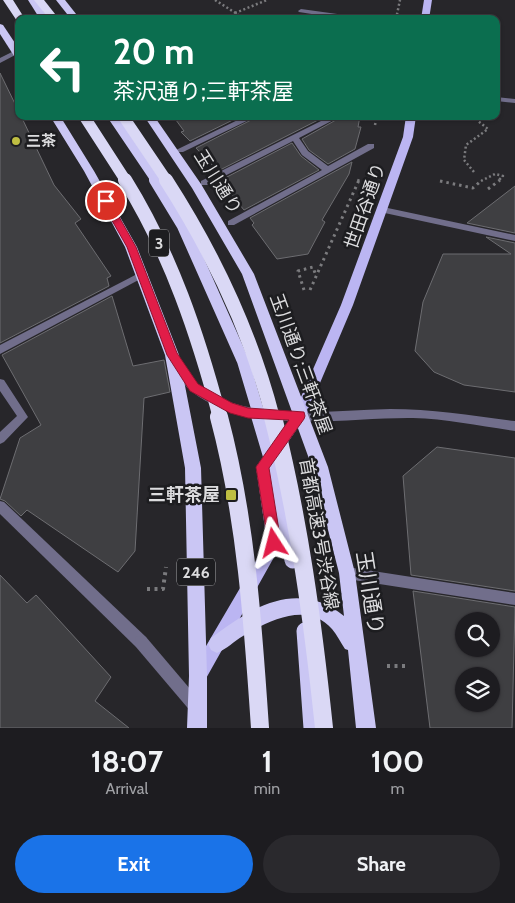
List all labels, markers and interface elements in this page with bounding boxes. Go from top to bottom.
text: 20 m [113,30,195,73]
icon: left [30,35,95,100]
text: 茶沢通り;三軒茶屋 [113,78,294,105]
place label: 三茶 [26,132,56,150]
marker: 三茶 [10,135,22,147]
street label: 玉川通り [190,146,246,218]
street label: 世田谷通り [340,160,390,252]
pin [85,180,127,222]
icon: arrive [92,187,120,215]
road number: 3 [149,230,169,256]
street label: 玉川通り;三軒茶屋 [265,291,337,437]
street label: 首都高速3号渋谷線 [295,456,343,612]
place label: 三軒茶屋 [148,484,220,506]
marker: 三軒茶屋 [224,488,238,502]
position arrow [247,516,299,568]
street label: 玉川通り [352,549,389,636]
road number: 246 [177,558,215,586]
map controls [455,612,500,712]
button: search [455,612,500,657]
button: layers [455,667,500,712]
text: 18:07 [91,743,163,780]
text: 1 [261,743,272,780]
text: 100 [371,743,424,780]
text: Arrival [106,779,148,798]
text: min [254,779,280,798]
text: m [391,779,405,798]
button: Exit [15,835,253,893]
button: Share [263,835,500,893]

